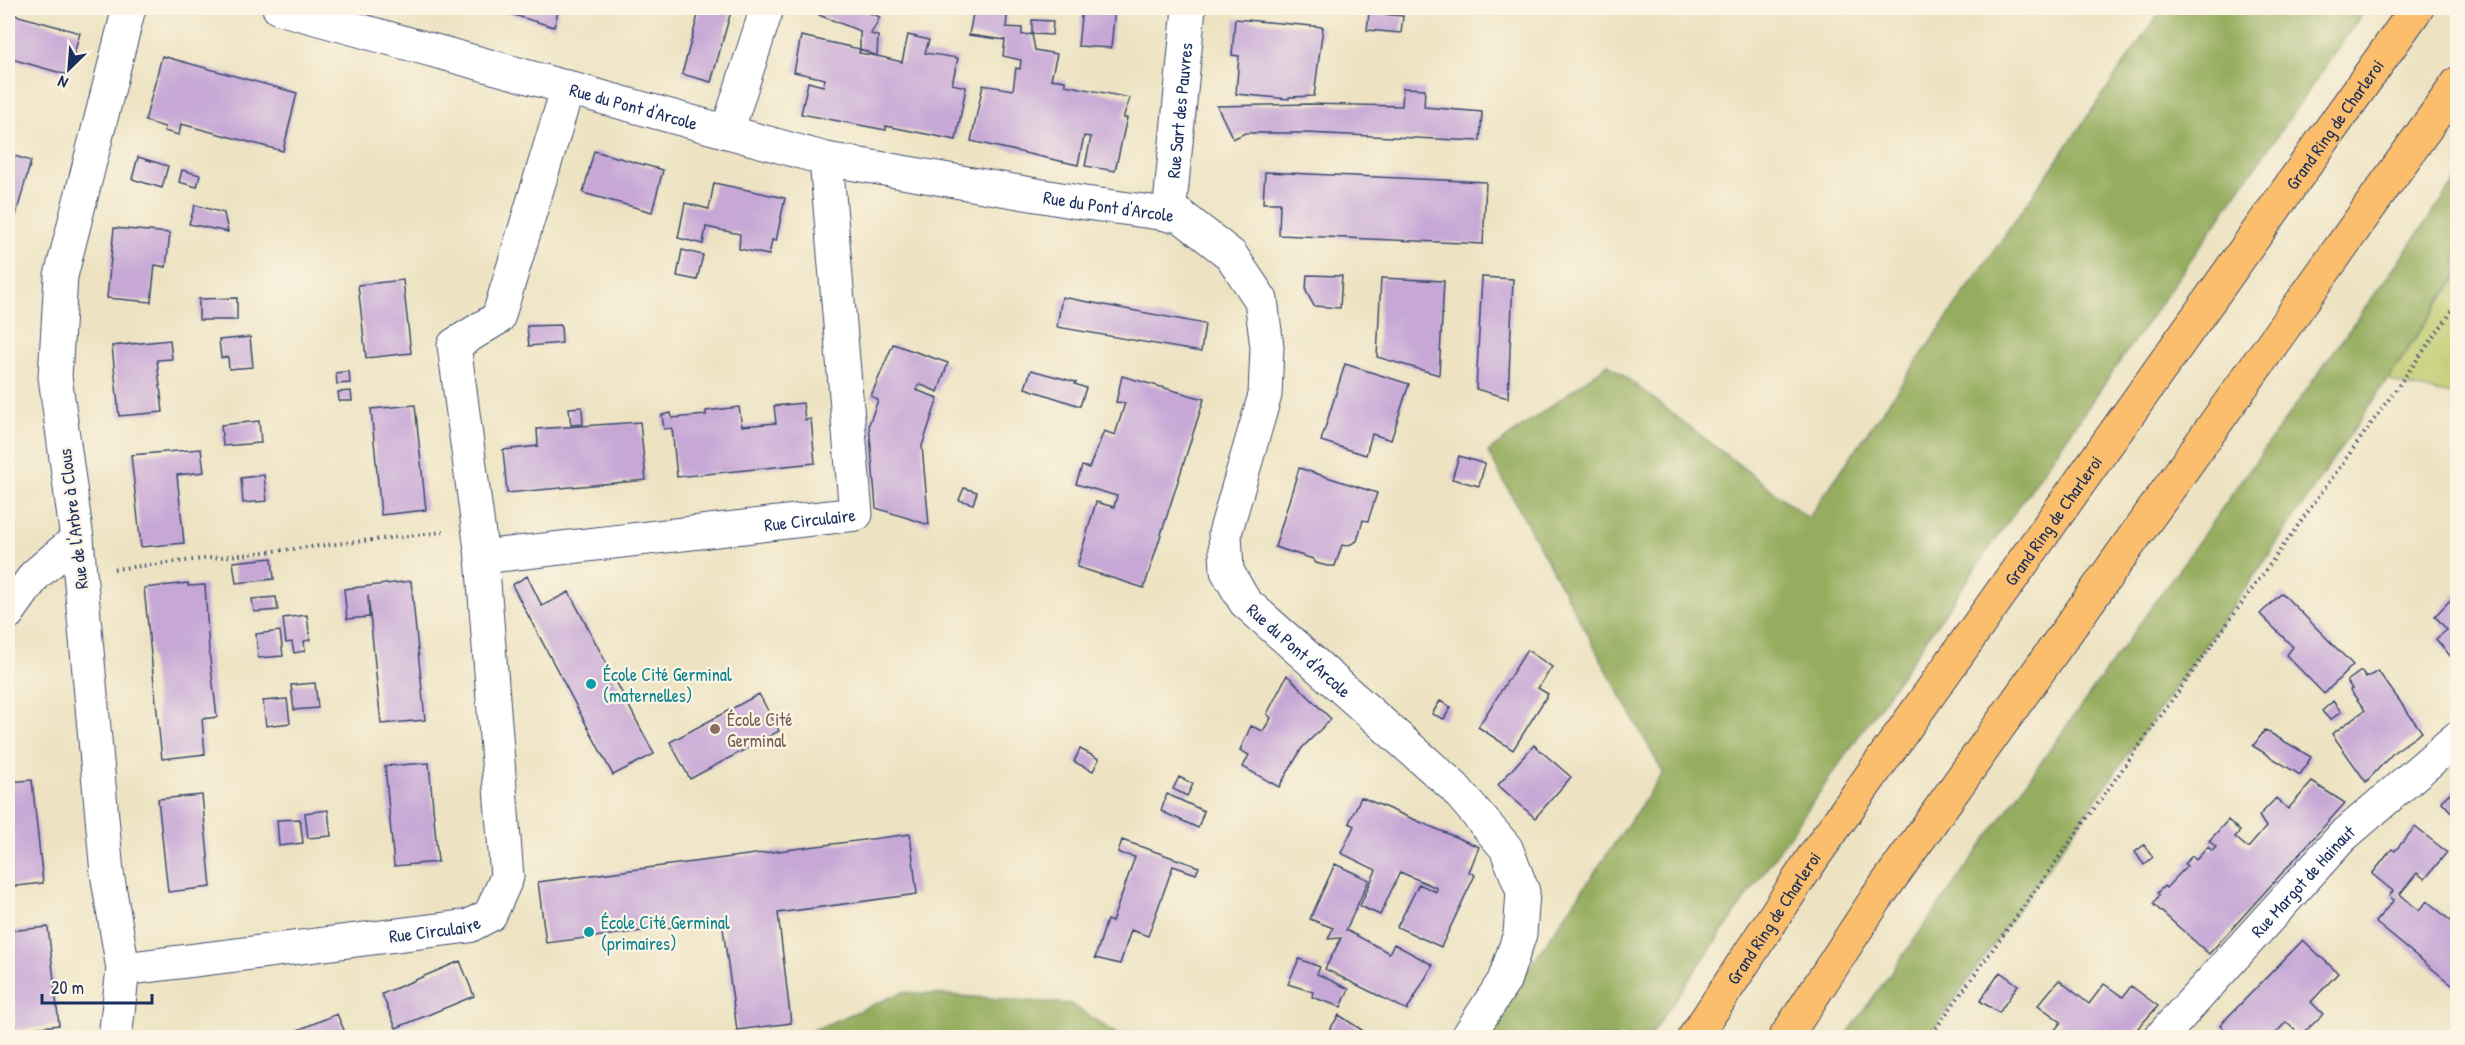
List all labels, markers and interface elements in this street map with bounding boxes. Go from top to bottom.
north arrow [39,39,99,99]
street label: Rue Sart des Pauvres [1160,42,1198,179]
street label: Grand Ring de Charleroi [2279,54,2389,194]
text: N [54,71,71,94]
street label: Rue du Pont d'Arcole [567,76,700,135]
street label: Rue du Pont d'Arcole [1042,184,1175,227]
street label: Rue de l'Arbre à Clous [52,447,94,591]
street label: Grand Ring de Charleroi [1998,450,2108,590]
street label: Rue Circulaire [763,502,857,537]
street label: Rue du Pont d'Arcole [1242,597,1357,703]
place label: École Cité Germinal (maternelles) [603,662,732,708]
marker: École Cité Germinal (maternelles) [584,677,598,691]
place label: École Cité Germinal [727,707,793,753]
marker: École Cité Germinal [708,722,722,736]
street label: Rue Margot de Hainaut [2245,819,2360,942]
street label: Grand Ring de Charleroi [1720,846,1826,989]
street label: Rue Circulaire [388,910,485,948]
place label: École Cité Germinal (primaires) [601,910,730,956]
marker: École Cité Germinal (primaires) [582,925,596,939]
scale bar [42,967,152,1005]
text: 20 m [51,975,84,1000]

